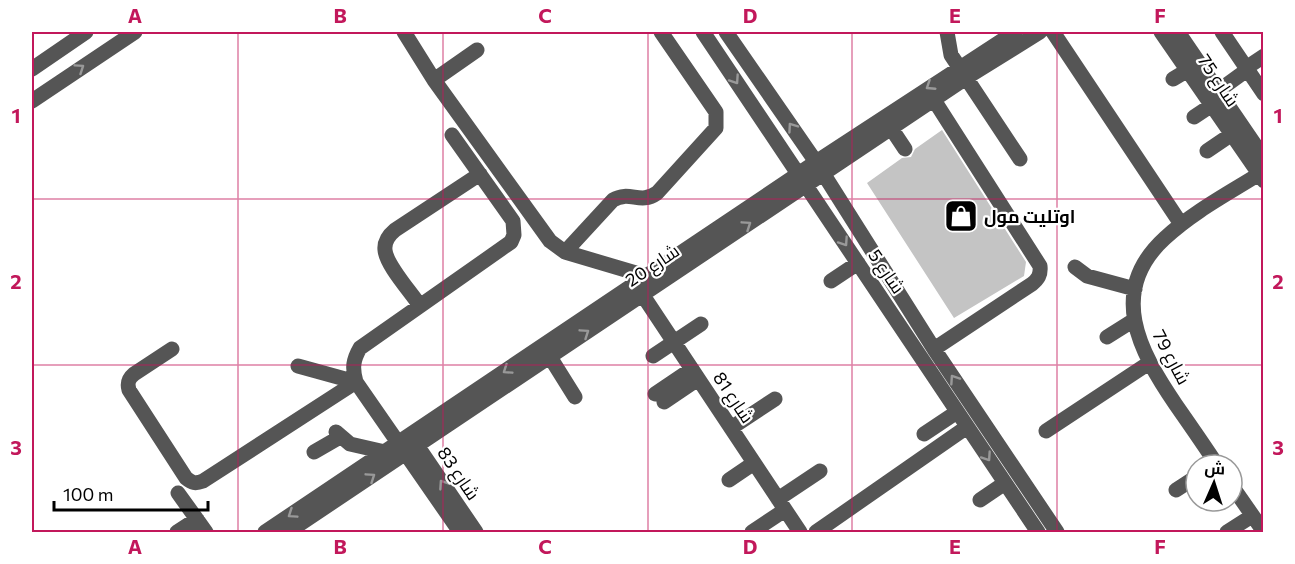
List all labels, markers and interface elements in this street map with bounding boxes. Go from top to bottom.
text: A [128,3,142,27]
text: B [333,3,347,27]
text: C [538,3,552,27]
text: D [743,3,757,27]
text: E [949,3,961,27]
text: F [1154,3,1166,27]
street label: شارع 75 [1192,50,1244,111]
one-way arrow [73,64,84,75]
one-way arrow [728,74,740,84]
one-way arrow [926,79,937,90]
text: 1 [11,103,21,127]
text: 1 [1273,103,1283,127]
one-way arrow [788,123,799,134]
shop icon: اوتليت مول [943,198,979,234]
place label: اوتليت مول [984,205,1075,228]
one-way arrow [741,221,752,232]
one-way arrow [837,235,848,246]
street label: شارع 20 [621,239,684,293]
street label: شارع 5 [863,245,910,298]
text: 2 [10,269,22,293]
text: 2 [1272,269,1284,293]
street label: شارع 79 [1147,326,1195,389]
one-way arrow [579,329,590,340]
one-way arrow [502,363,513,374]
street label: شارع 81 [707,367,759,428]
one-way arrow [951,375,962,386]
text: 3 [10,435,22,459]
text: 3 [1272,435,1284,459]
street label: شارع 83 [432,442,485,505]
one-way arrow [980,450,991,461]
north arrow [1184,453,1244,513]
text: ش [1204,457,1226,479]
one-way arrow [365,472,375,484]
scale bar [54,474,208,512]
one-way arrow [439,480,450,491]
text: 100 m [63,483,113,505]
one-way arrow [288,507,299,518]
text: A [128,534,142,558]
text: B [333,534,347,558]
text: C [538,534,552,558]
text: D [743,534,757,558]
text: E [949,534,961,558]
text: F [1154,534,1166,558]

